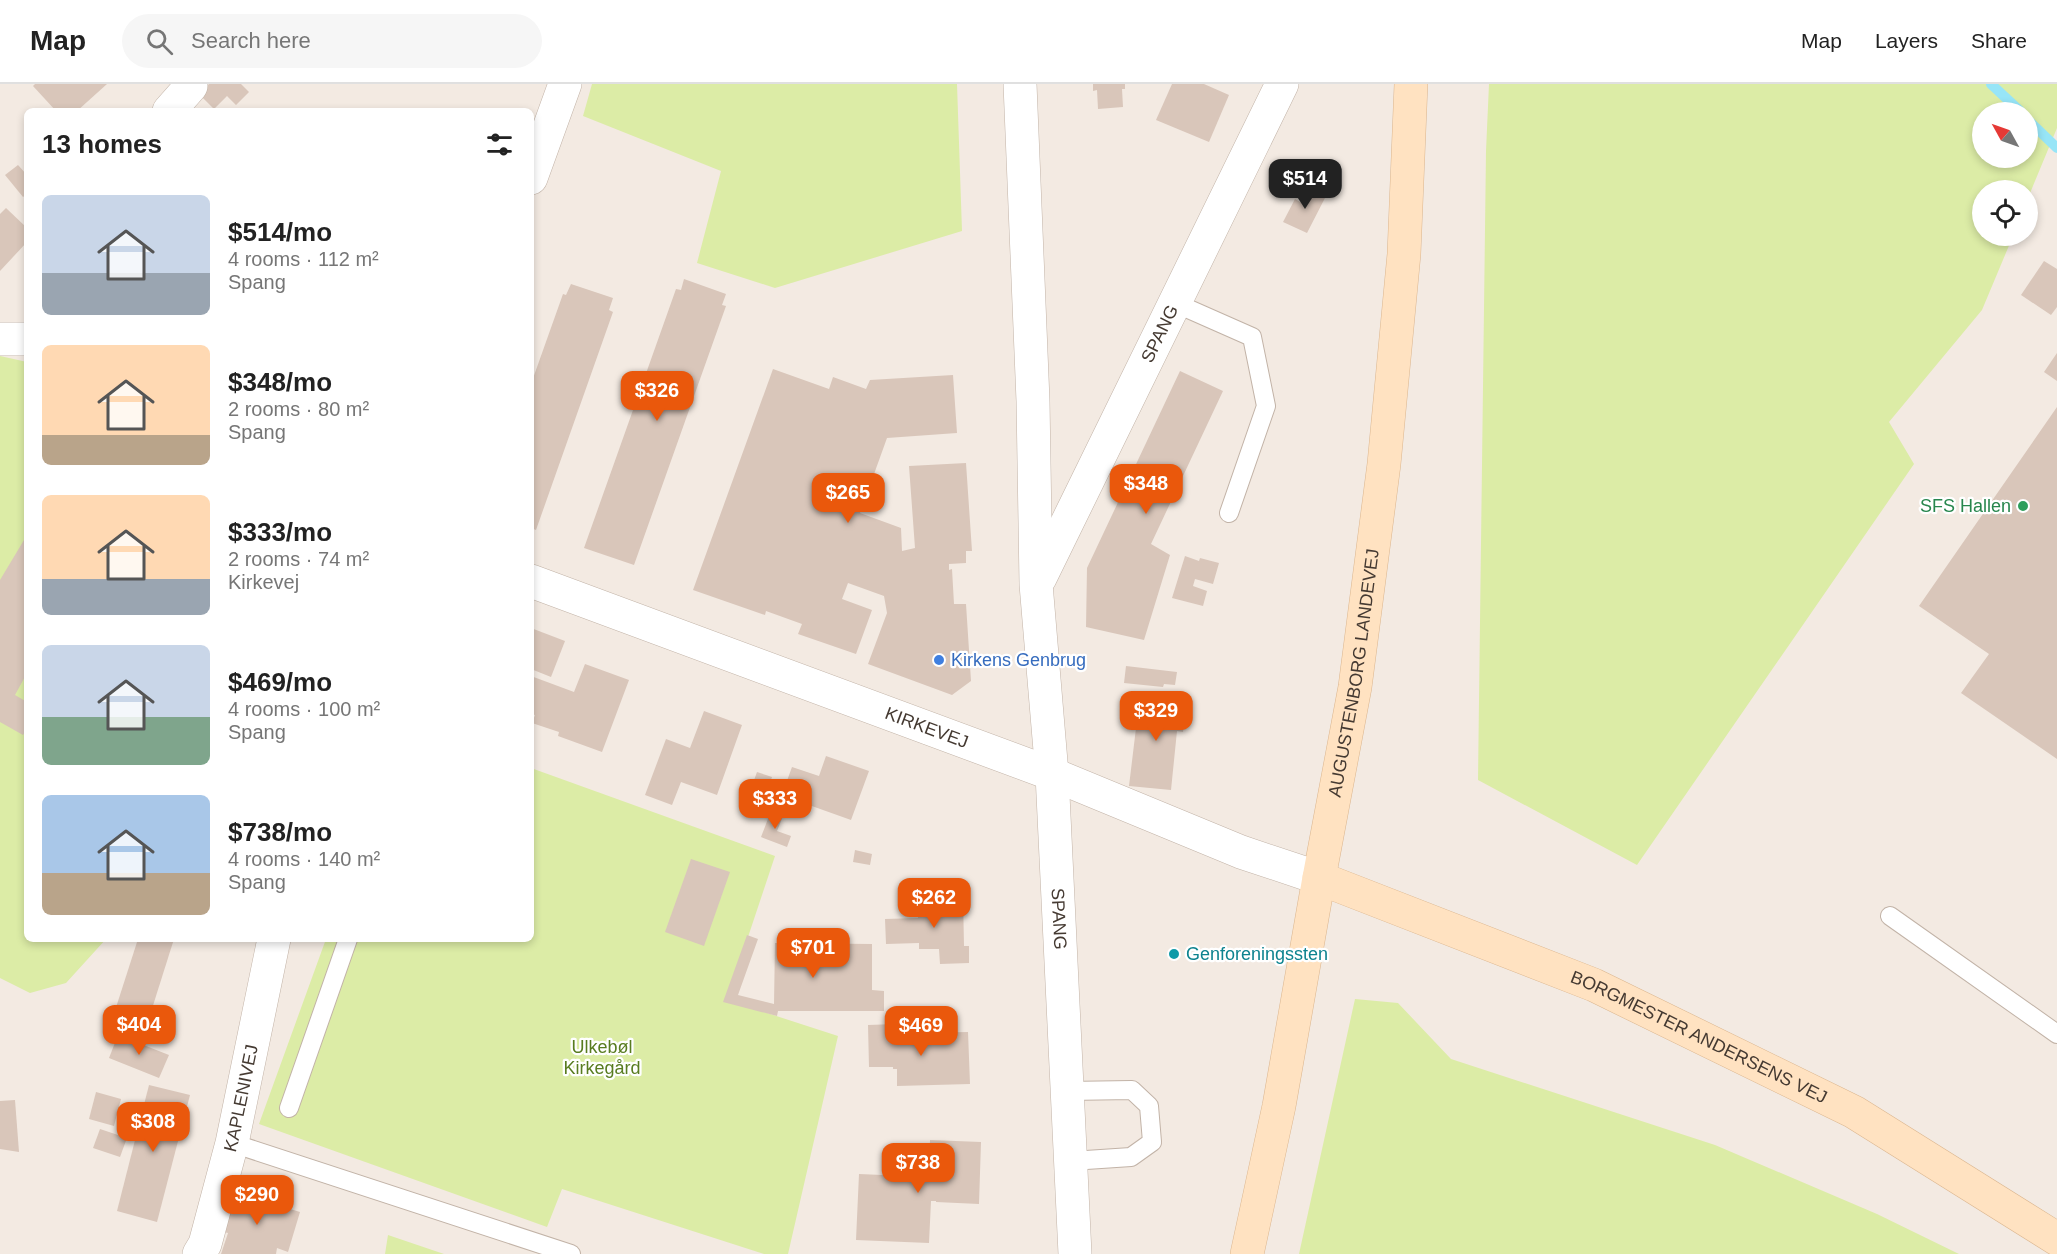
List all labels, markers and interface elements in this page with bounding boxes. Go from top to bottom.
search box [122,14,542,68]
text: Map [30,25,86,56]
icon: search [143,25,176,58]
text: Search here [191,28,311,53]
text: Map [1801,29,1842,52]
text: Layers [1875,29,1938,52]
text: Share [1971,29,2027,52]
north arrow [1972,102,2038,168]
map controls [1972,102,2038,246]
icon: filters [483,128,516,161]
text: 13 homes [42,129,162,159]
pin: $514 [1269,159,1341,210]
text: $514 [1283,167,1327,189]
button: locate [1972,180,2038,246]
text: $514/mo [228,217,332,247]
icon: home [90,219,162,291]
text: 4 rooms · 112 m² [228,248,379,270]
text: Spang [228,271,286,293]
street label: SPANG [1137,302,1182,366]
text: $348/mo [228,367,332,397]
icon: home [90,369,162,441]
pin: $326 [621,371,693,422]
text: $326 [635,379,679,401]
text: 2 rooms · 80 m² [228,398,369,420]
text: Spang [228,421,286,443]
pin: $348 [1110,464,1182,515]
text: $348 [1124,472,1168,494]
pin: $265 [812,473,884,524]
text: $265 [826,481,870,503]
place label: SFS Hallen [1920,496,2011,516]
marker: SFS Hallen [2016,499,2030,513]
text: $333/mo [228,517,332,547]
icon: home [90,519,162,591]
text: 2 rooms · 74 m² [228,548,369,570]
street label: AUGUSTENBORG LANDEVEJ [1324,548,1383,799]
text: Kirkevej [228,571,299,593]
place label: Kirkens Genbrug [951,650,1086,670]
marker: Kirkens Genbrug [932,653,946,667]
text: $469/mo [228,667,332,697]
icon: home [90,669,162,741]
pin: $329 [1120,691,1192,742]
text: 4 rooms · 100 m² [228,698,380,720]
text: $329 [1134,699,1178,721]
street label: KIRKEVEJ [882,703,971,752]
text: Spang [228,721,286,743]
pin: $333 [739,779,811,830]
text: $333 [753,787,797,809]
text: $738/mo [228,817,332,847]
icon: home [90,819,162,891]
text: 4 rooms · 140 m² [228,848,380,870]
text: Spang [228,871,286,893]
pin: $262 [898,878,970,929]
text: $262 [912,886,956,908]
street label: SPANG [1047,888,1070,950]
pin: $701 [777,928,849,979]
text: $701 [791,936,835,958]
place label: Genforeningssten [1186,944,1328,964]
marker: Genforeningssten [1167,947,1181,961]
street label: BORGMESTER ANDERSENS VEJ [1568,967,1830,1107]
pin: $404 [103,1005,175,1056]
pin: $469 [885,1006,957,1057]
text: $404 [117,1013,161,1035]
text: $469 [899,1014,943,1036]
park label: Ulkebøl Kirkegård [563,1037,641,1078]
street label: KAPLENIVEJ [220,1043,262,1154]
pin: $308 [117,1102,189,1153]
text: $308 [131,1110,175,1132]
pin: $738 [882,1143,954,1194]
text: $738 [896,1151,940,1173]
pin: $290 [221,1175,293,1226]
text: $290 [235,1183,279,1205]

